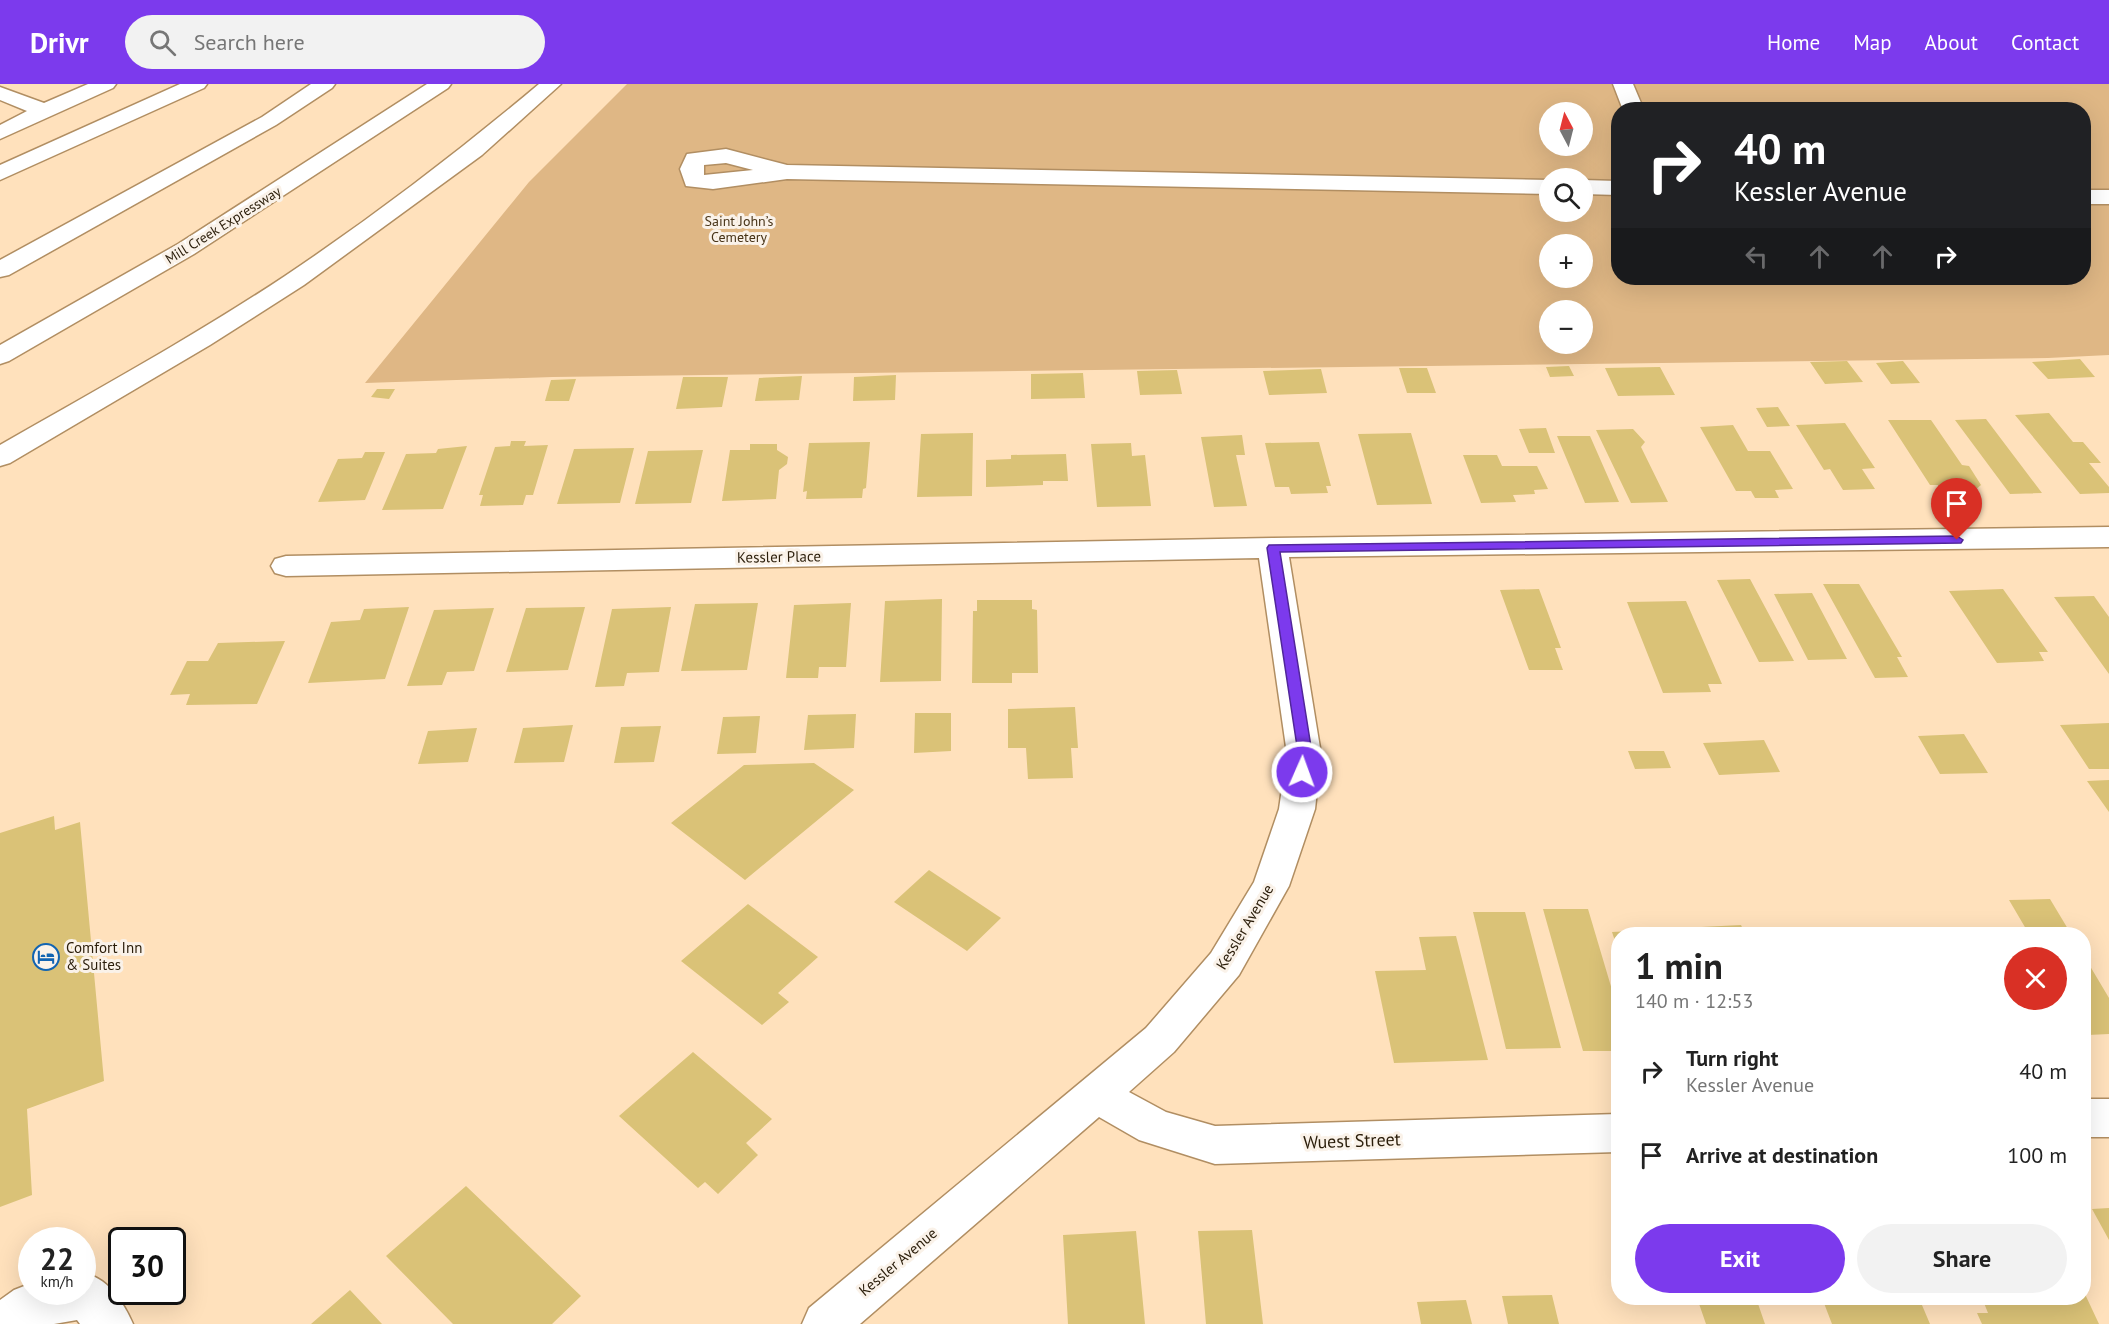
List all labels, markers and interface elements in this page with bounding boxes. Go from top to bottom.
search box [125,15,545,69]
text: Drivr [30,24,89,61]
icon: search [146,26,179,59]
text: Search here [194,28,305,56]
text: Home [1767,29,1820,56]
text: Map [1853,29,1892,56]
text: About [1925,29,1978,56]
text: Contact [2011,29,2079,56]
north arrow [1539,102,1593,156]
map controls [1539,102,1593,354]
text: 40 m [1734,121,1826,176]
icon: right [1635,126,1713,204]
button: search [1539,168,1593,222]
text: Kessler Avenue [1734,174,1907,208]
street label: Mill Creek Expressway [162,182,285,268]
park label: Saint John’s Cemetery [705,212,774,246]
button: + [1539,234,1593,288]
icon: left [1740,240,1773,273]
icon: ahead [1803,240,1836,273]
icon: ahead [1866,240,1899,273]
icon: right [1929,240,1962,273]
button: − [1539,300,1593,354]
pin [1931,478,1982,540]
icon: arrive [1940,487,1973,520]
street label: Kessler Place [737,546,821,567]
position arrow [1270,740,1334,804]
street label: Kessler Avenue [1212,881,1277,973]
place label: Comfort Inn & Suites [66,938,142,974]
hotel icon: Comfort Inn & Suites [31,942,61,972]
text: 1 min [1635,942,1723,989]
button: close [2004,947,2067,1010]
text: 140 m · 12:53 [1635,988,1753,1014]
text: Turn right [1686,1044,1778,1072]
icon: right [1635,1055,1668,1088]
text: 40 m [2019,1057,2067,1085]
text: Kessler Avenue [1686,1072,1814,1098]
street label: Wuest Street [1303,1127,1401,1154]
icon: arrive [1635,1139,1668,1172]
text: Arrive at destination [1686,1141,1878,1169]
text: 100 m [2007,1141,2067,1169]
street label: Kessler Avenue [855,1223,941,1300]
button: Exit [1635,1224,1845,1293]
button: Share [1857,1224,2067,1293]
speed limit sign: 30 [108,1227,186,1305]
text: 22 [40,1239,74,1278]
text: km/h [41,1272,73,1291]

